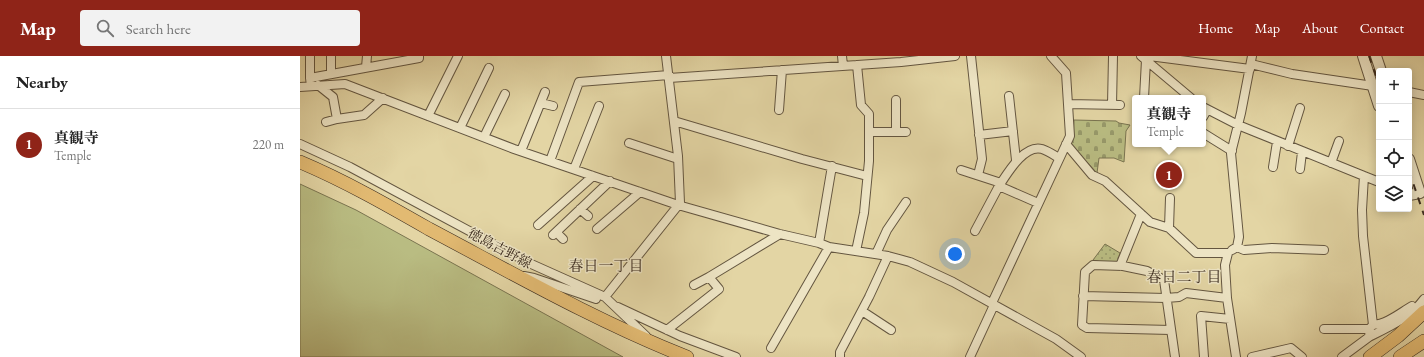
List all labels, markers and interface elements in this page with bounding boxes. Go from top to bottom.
search box [80,10,360,46]
text: Map [20,16,56,41]
icon: search [94,17,116,39]
text: Search here [126,19,191,38]
text: Home [1198,19,1233,37]
text: Map [1255,19,1280,37]
text: About [1302,19,1338,37]
text: Contact [1360,19,1404,37]
map controls [1376,68,1412,212]
button: + [1376,68,1412,104]
text: Nearby [16,71,68,93]
popup [1132,95,1206,147]
text: 真観寺 [1146,104,1192,123]
button: − [1376,104,1412,140]
text: Temple [1146,123,1184,140]
text: 真観寺 [54,128,99,147]
text: 1 [26,136,32,153]
text: 220 m [253,136,284,153]
button: locate [1376,140,1412,176]
text: Temple [54,147,91,164]
pin: 1 [1156,160,1182,190]
button: layers [1376,176,1412,212]
street label: 徳島吉野線 [465,224,535,272]
your location [945,244,965,264]
district label: 春日一丁目 [568,256,644,275]
district label: 春日二丁目 [1146,267,1222,286]

